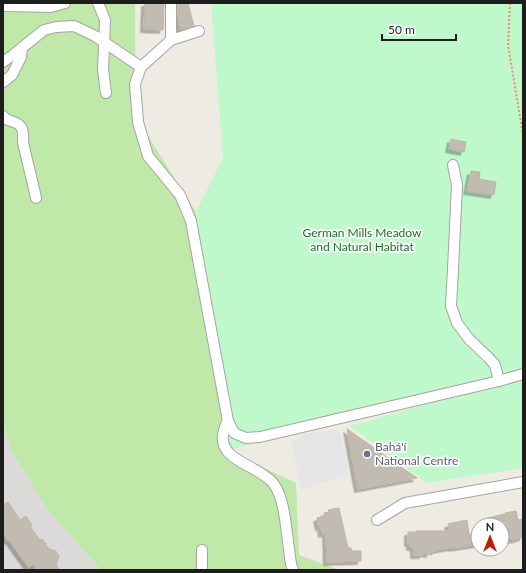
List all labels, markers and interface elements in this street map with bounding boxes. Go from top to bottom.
scale bar [382,16,456,42]
text: 50 m [388,22,415,37]
park label: German Mills Meadow and Natural Habitat [303,225,422,254]
place label: Bahá'í National Centre [375,439,458,468]
marker: Bahá'í National Centre [362,449,372,459]
north arrow [470,517,510,557]
text: N [486,520,494,533]

